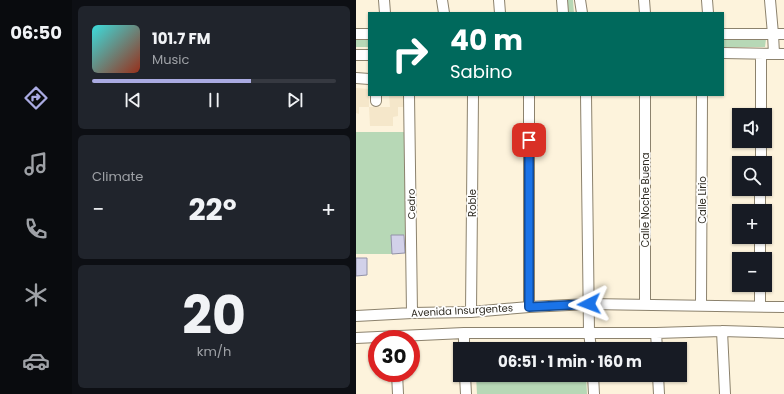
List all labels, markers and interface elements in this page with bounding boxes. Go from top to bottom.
text: 06:50 [10,20,62,45]
text: 40 m [450,21,523,60]
text: 101.7 FM [152,28,210,49]
icon: right [384,28,436,80]
text: Music [152,50,189,69]
text: Sabino [450,59,512,84]
icon: directions [22,84,50,112]
icon: previous [122,89,144,111]
icon: pause [203,89,225,111]
icon: next [284,89,306,111]
map controls [732,108,772,292]
button: sound [732,108,772,148]
pin [512,123,546,157]
icon: arrive [518,129,540,151]
icon: music [22,150,50,178]
street label: Calle Noche Buena [638,153,653,247]
button: search [732,156,772,196]
text: Climate [92,167,143,186]
street label: Calle Lirio [695,176,710,224]
text: 22° [188,188,237,231]
street label: Cedro [404,188,419,220]
street label: Roble [465,189,480,217]
text: − [92,194,104,225]
text: + [321,194,336,225]
button: + [732,204,772,244]
icon: phone [22,215,50,243]
button: − [732,252,772,292]
text: 20 [182,279,246,352]
icon: climate [22,281,50,309]
position arrow [568,283,610,325]
street label: Avenida Insurgentes [411,300,513,321]
speed limit sign: 30 [368,330,420,382]
text: km/h [197,342,231,361]
icon: car [22,347,50,375]
text: 06:51 · 1 min · 160 m [498,351,642,372]

